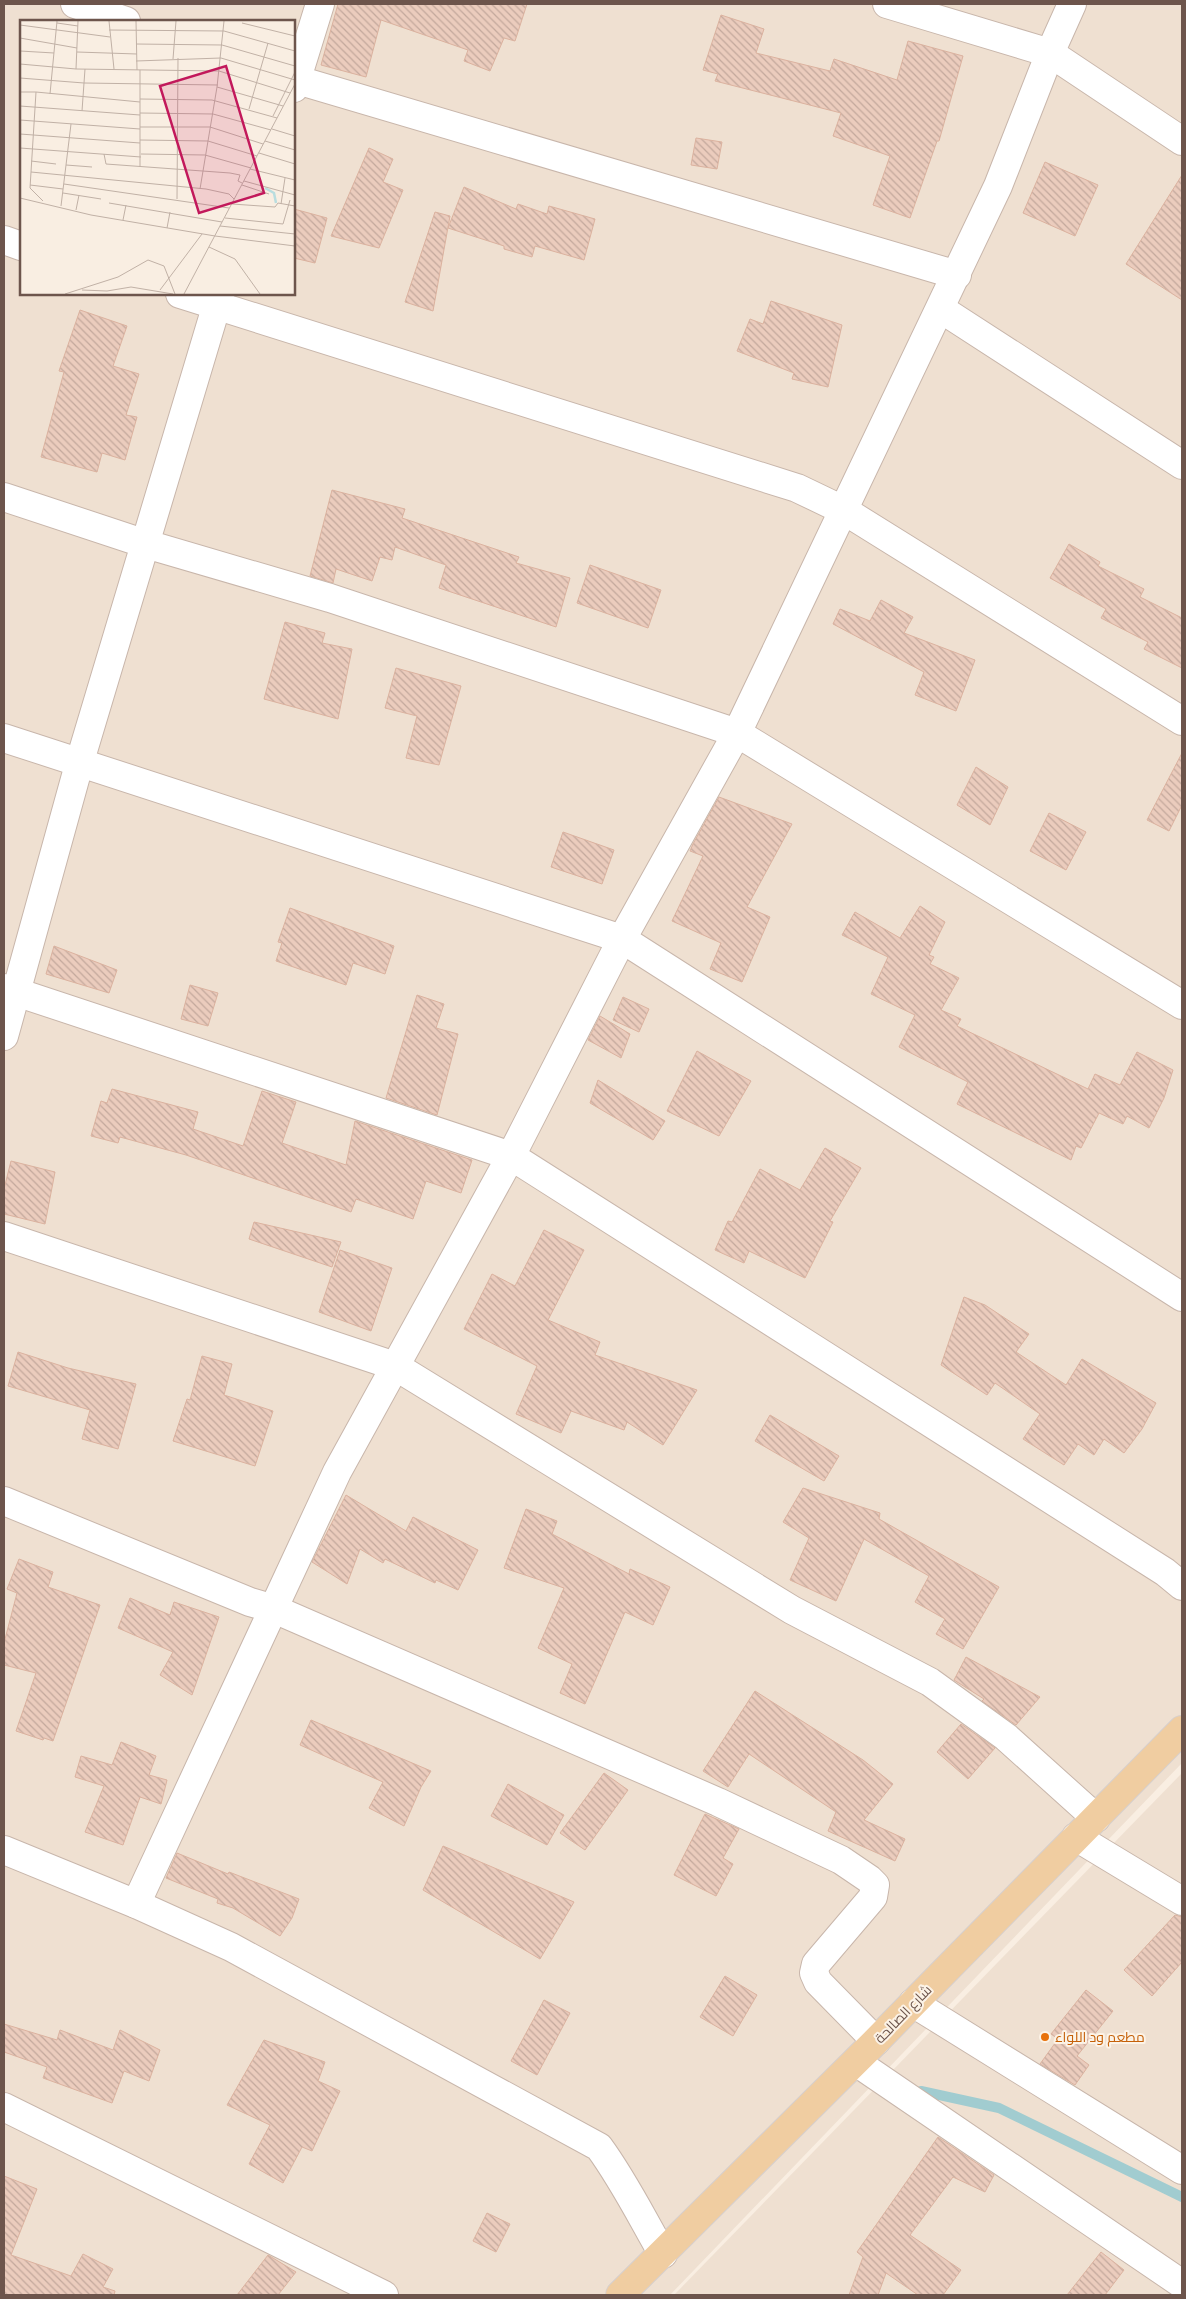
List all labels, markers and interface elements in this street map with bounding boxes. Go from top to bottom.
inset map [20,20,295,295]
street label: شارع الصالحة [871,1981,935,2047]
place label: مطعم ود اللواء [1055,2028,1145,2047]
marker: مطعم ود اللواء [1039,2031,1051,2043]

